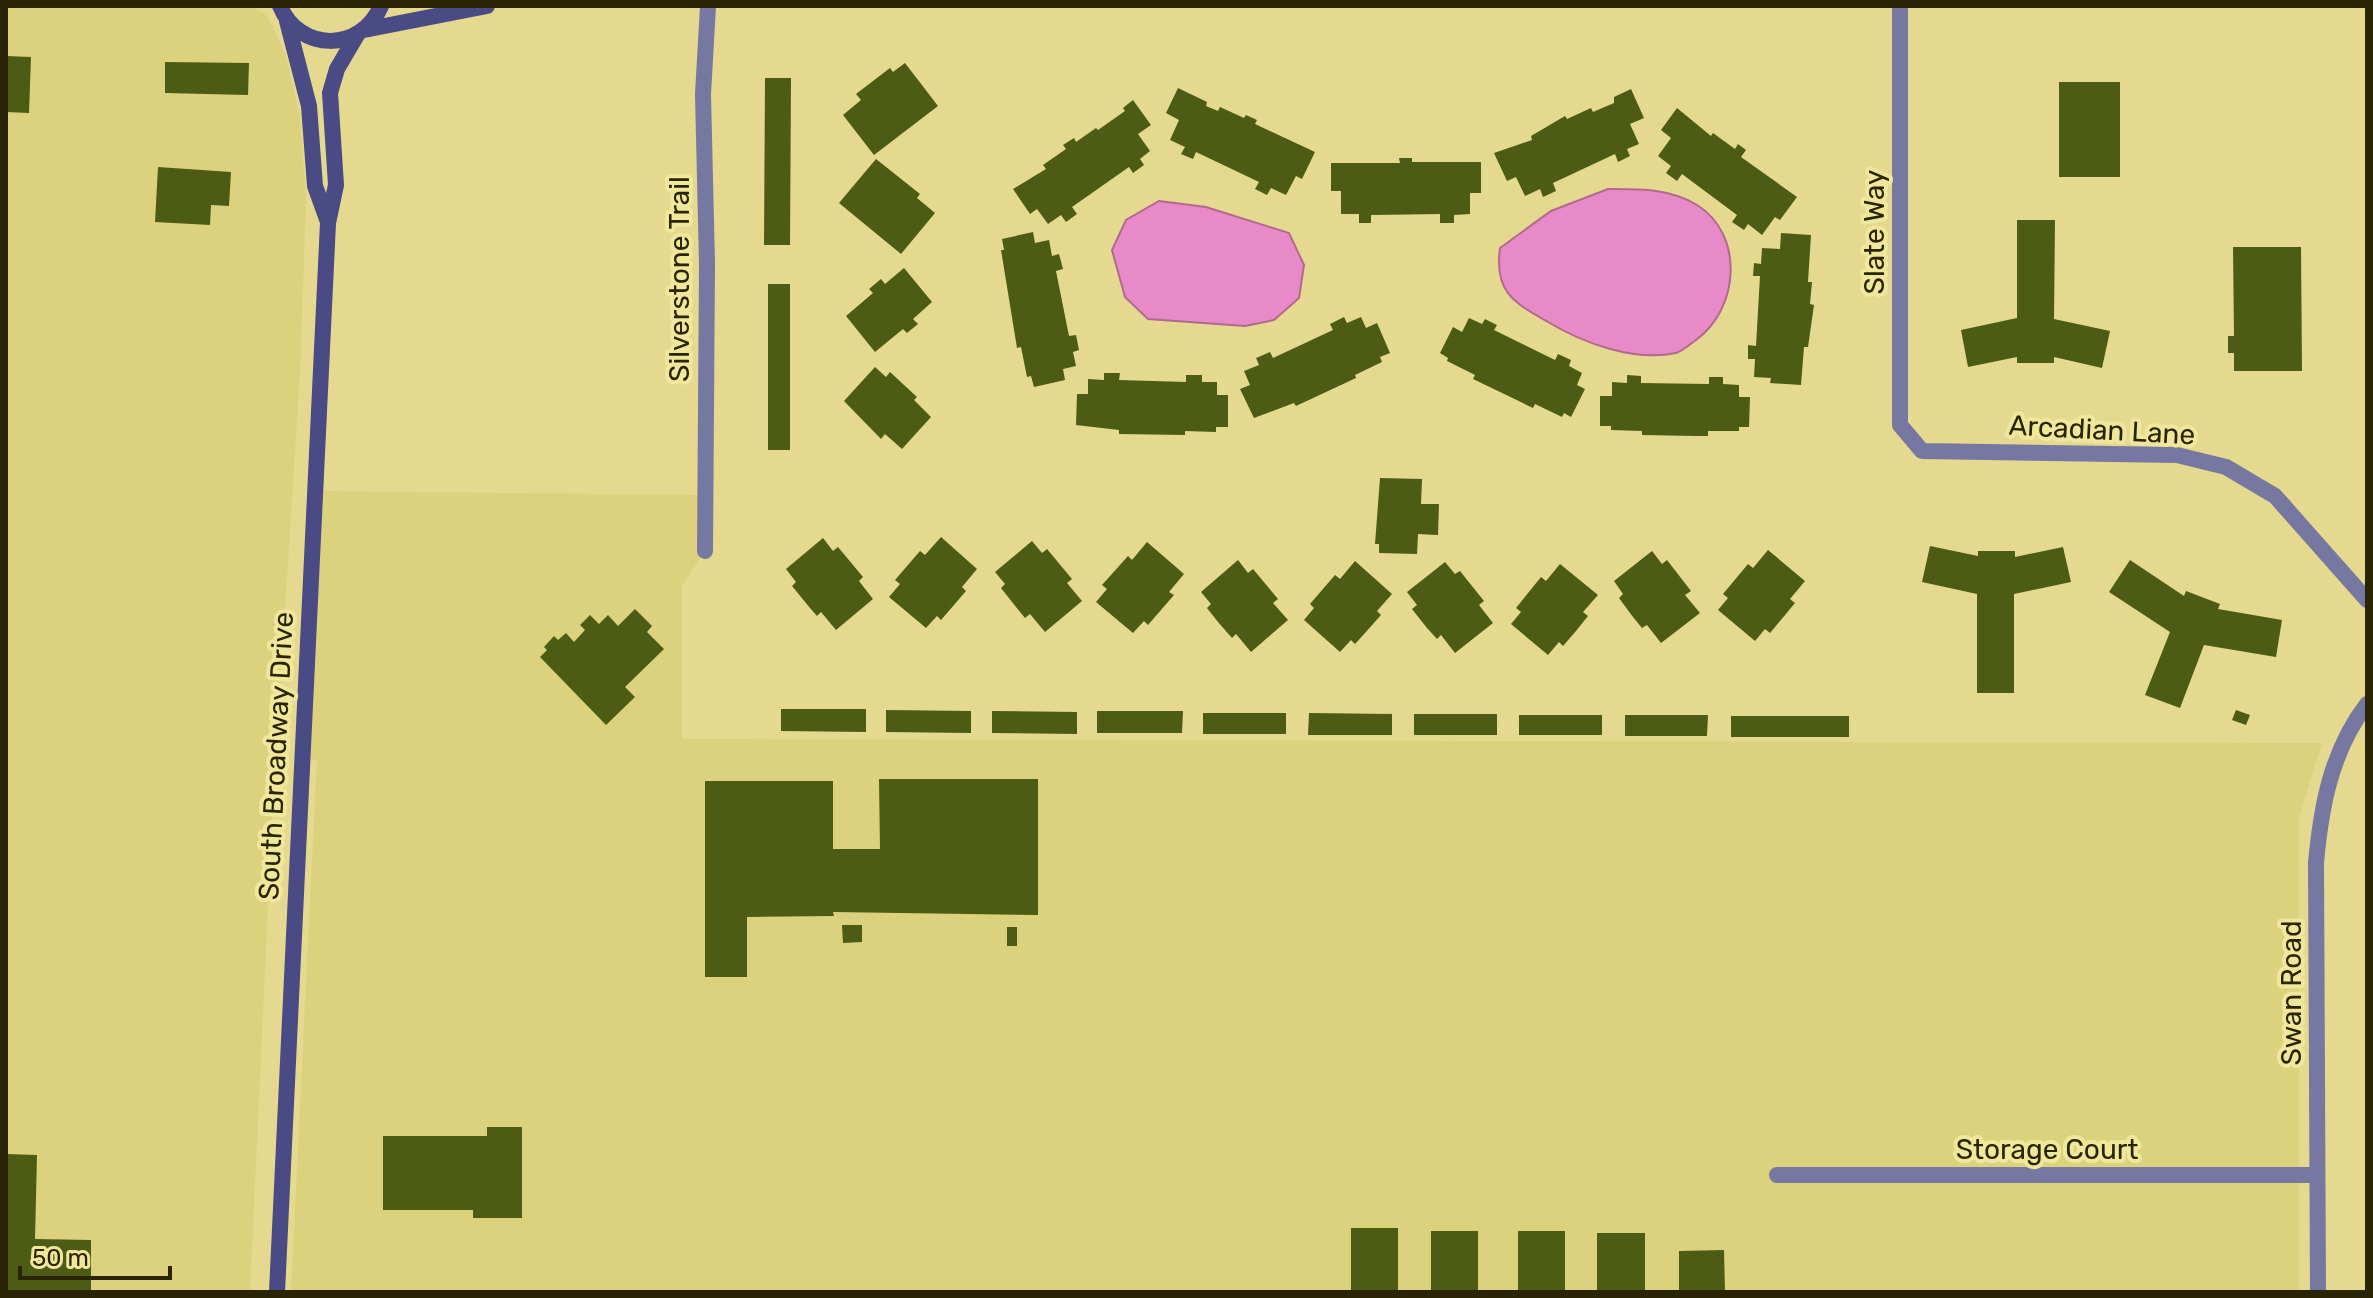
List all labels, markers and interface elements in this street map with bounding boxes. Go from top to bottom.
street label: Slate Way [1858,170,1891,294]
street label: Silverstone Trail [663,176,696,382]
street label: Arcadian Lane [2008,409,2196,451]
street label: South Broadway Drive [252,611,300,901]
street label: Swan Road [2275,920,2308,1066]
street label: Storage Court [1956,1133,2138,1166]
scale bar [20,1230,170,1280]
text: 50 m [32,1244,89,1272]

